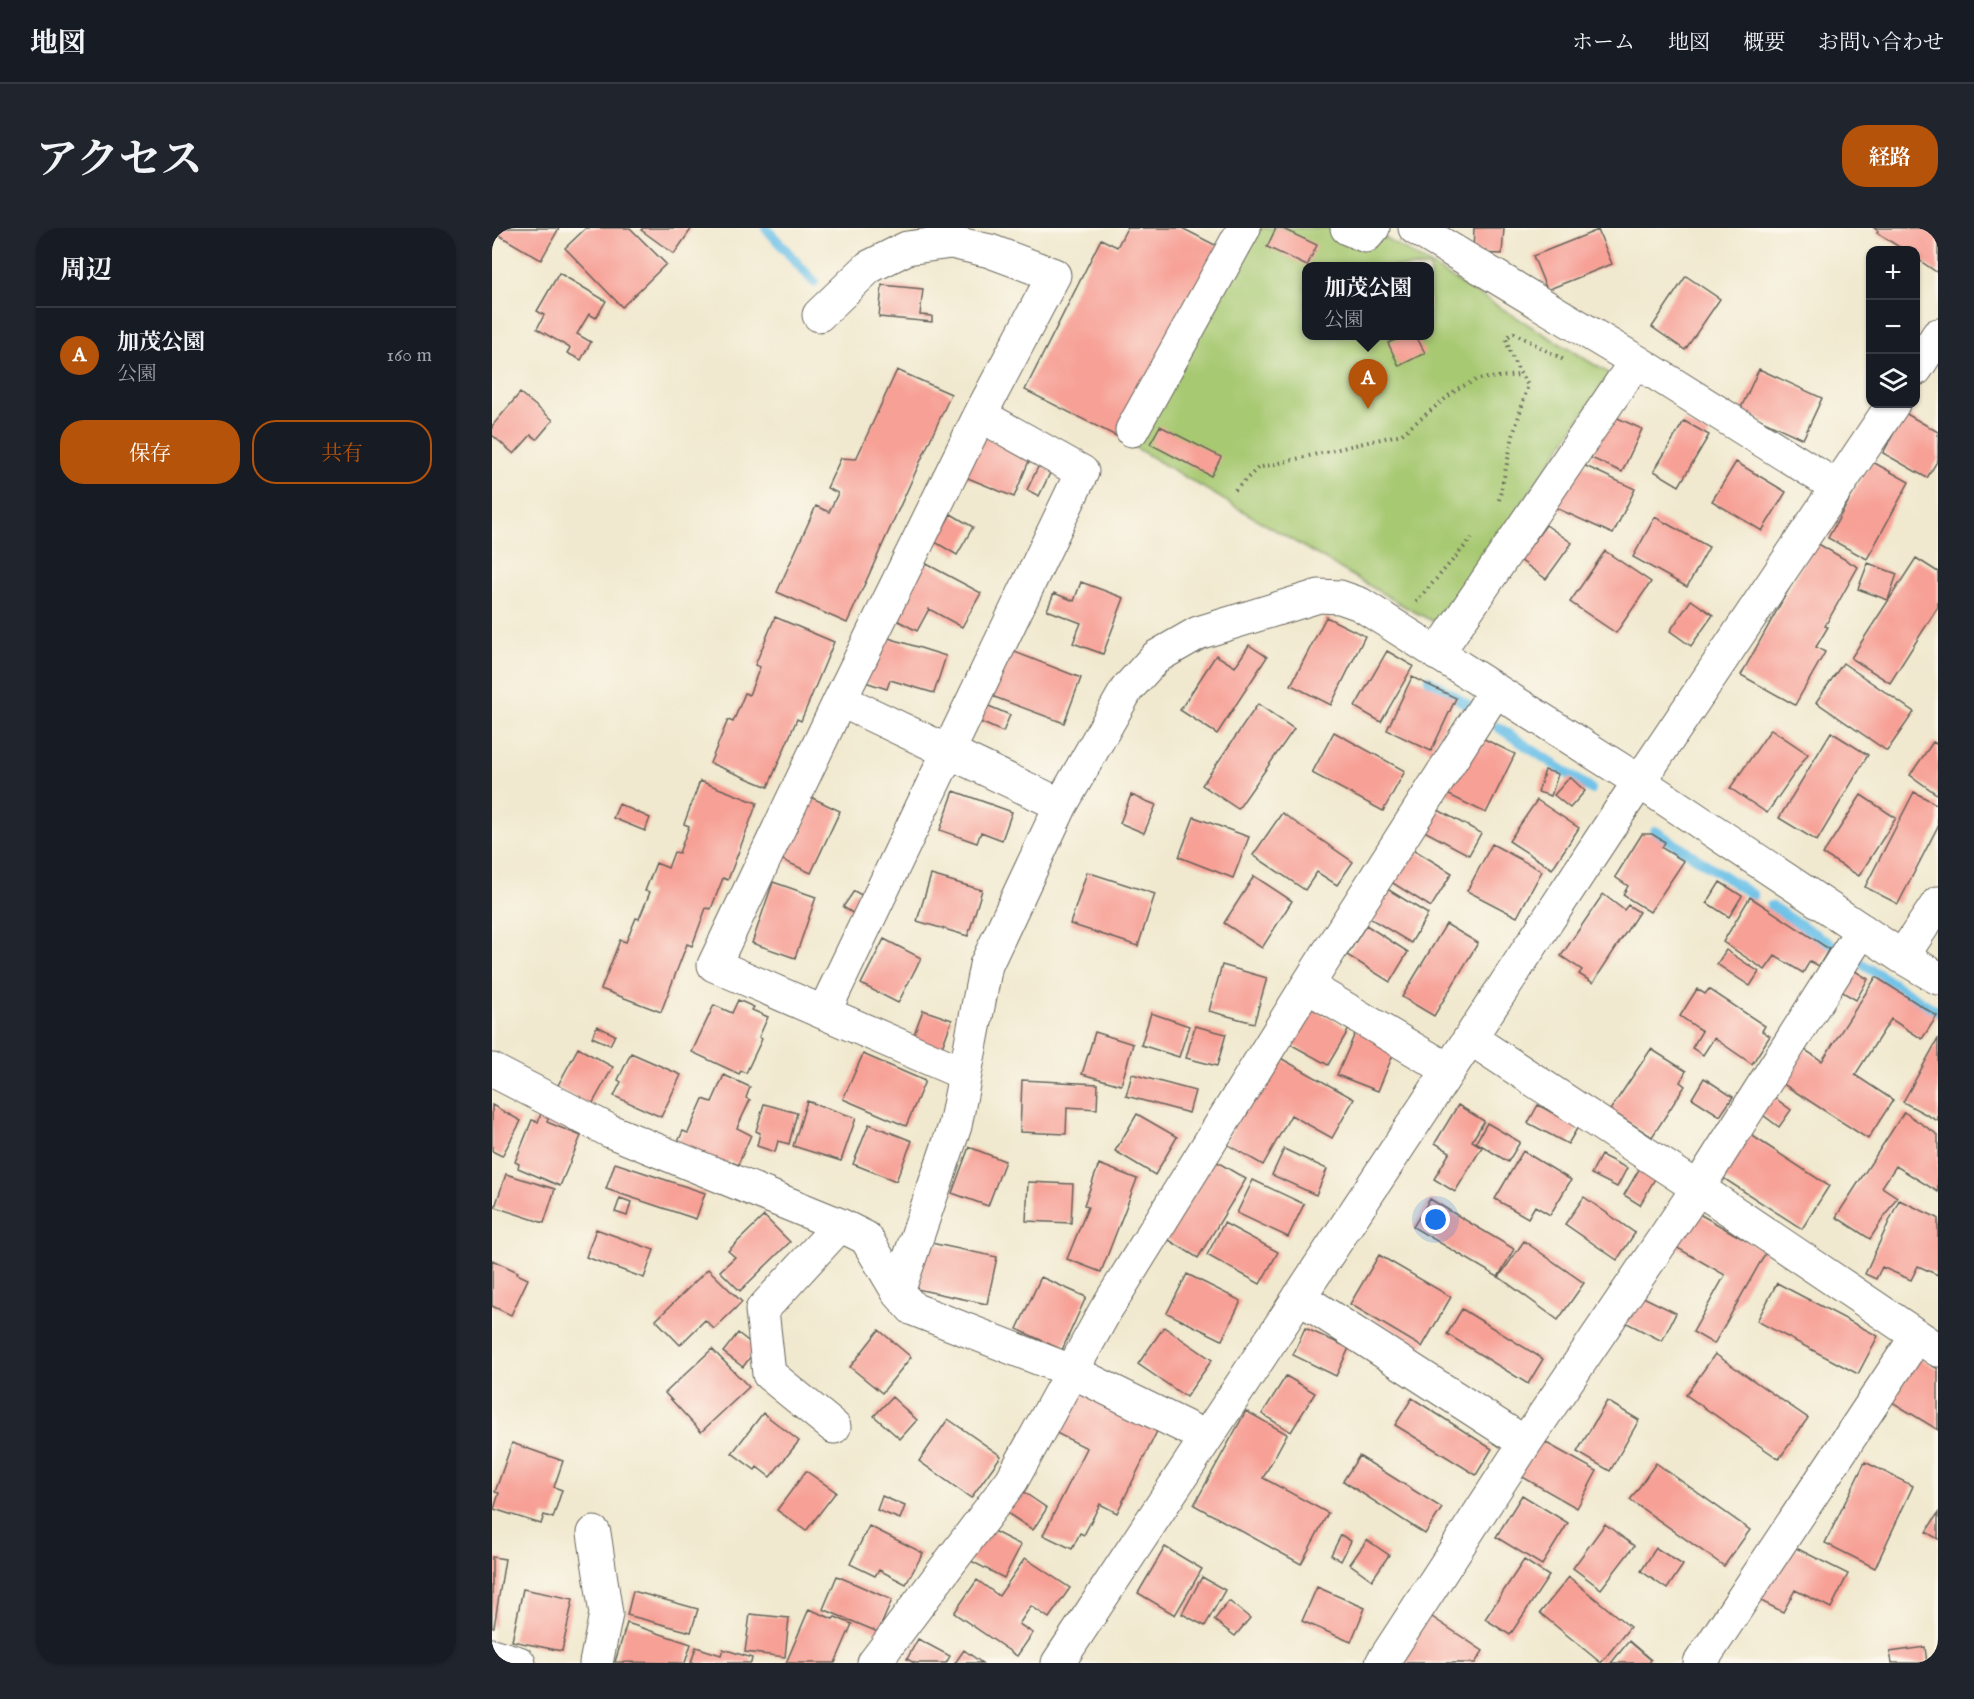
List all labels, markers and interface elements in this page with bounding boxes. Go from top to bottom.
text: 地図 [30,27,86,62]
text: ホーム [1572,30,1635,57]
text: 地図 [1668,30,1710,57]
text: 概要 [1743,30,1785,57]
text: お問い合わせ [1818,30,1944,57]
button: 経路 [1842,125,1938,187]
text: アクセス [36,135,203,188]
map controls [1866,246,1920,408]
button: + [1866,246,1920,300]
text: 周辺 [60,254,112,287]
popup [1302,262,1434,340]
text: 加茂公園 [1324,275,1412,303]
button: − [1866,300,1920,354]
text: 公園 [1324,308,1364,333]
text: 加茂公園 [117,329,205,357]
text: A [73,343,86,368]
text: 160 m [386,343,432,368]
button: layers [1866,354,1920,408]
pin: A [1348,360,1388,409]
text: 公園 [117,362,157,387]
button: 保存 [60,420,240,484]
button: 共有 [252,420,432,484]
your location [1421,1205,1450,1234]

